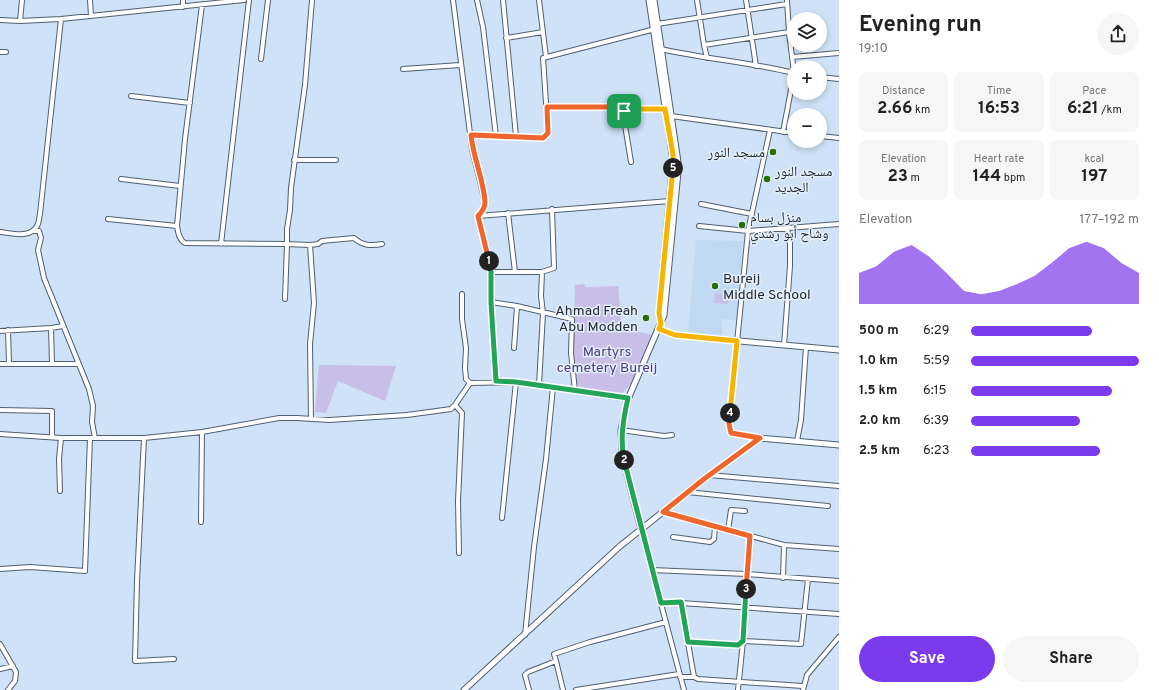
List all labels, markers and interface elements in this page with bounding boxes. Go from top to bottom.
map controls [787,12,827,148]
button: layers [787,12,827,52]
text: Evening run [859,12,982,39]
button: share [1097,13,1139,55]
text: 19:10 [859,41,888,57]
button: + [787,60,827,100]
text: Distance [882,84,925,98]
text: Time [987,84,1011,98]
text: Pace [1082,84,1106,98]
pin [607,94,641,128]
text: 2.66 [877,98,912,120]
text: 16:53 [978,98,1020,120]
text: 6:21 [1067,98,1099,120]
icon: arrive [613,100,635,122]
text: km [912,103,930,117]
text: /km [1099,103,1122,117]
button: − [787,108,827,148]
place label: مسجد النور [707,145,765,162]
marker: مسجد النور [768,147,778,157]
text: Elevation [881,152,926,166]
text: Heart rate [974,152,1024,166]
text: kcal [1085,152,1104,166]
pin: 5 [663,158,683,178]
text: 5 [670,161,676,175]
place label: مسجد النور الجديد [774,164,832,197]
text: 23 [887,166,908,188]
text: 144 [973,166,1001,188]
text: 197 [1081,166,1107,188]
text: m [908,171,920,185]
text: bpm [1001,171,1025,185]
marker: مسجد النور الجديد [762,174,772,184]
place label: منزل بسام وشاح أبو رشدي [750,210,828,245]
text: Elevation [859,212,912,228]
text: 177–192 m [1080,212,1139,228]
marker: منزل بسام وشاح أبو رشدي [737,220,747,230]
pin: 1 [479,251,499,271]
text: 1 [487,254,491,268]
place label: Bureij Middle School [723,271,811,304]
marker: Bureij Middle School [710,281,720,291]
place label: Ahmad Freah Abu Modden [555,303,638,336]
marker: Ahmad Freah Abu Modden [641,313,651,323]
text: 500 m [859,323,899,339]
text: 6:29 [923,323,949,339]
park label: Martyrs cemetery Bureij [557,344,657,377]
text: 1.0 km [859,353,898,369]
text: 5:59 [923,353,950,369]
text: 1.5 km [859,383,897,399]
text: 6:15 [923,383,947,399]
pin: 4 [720,403,740,423]
text: 4 [726,406,734,420]
text: 2.0 km [859,413,901,429]
text: 6:39 [923,413,949,429]
text: 2.5 km [859,443,900,459]
text: 6:23 [923,443,949,459]
pin: 2 [614,450,634,470]
text: 2 [621,453,627,467]
pin: 3 [736,579,756,599]
text: 3 [743,582,749,596]
button: Save [859,636,995,682]
button: Share [1003,636,1139,682]

